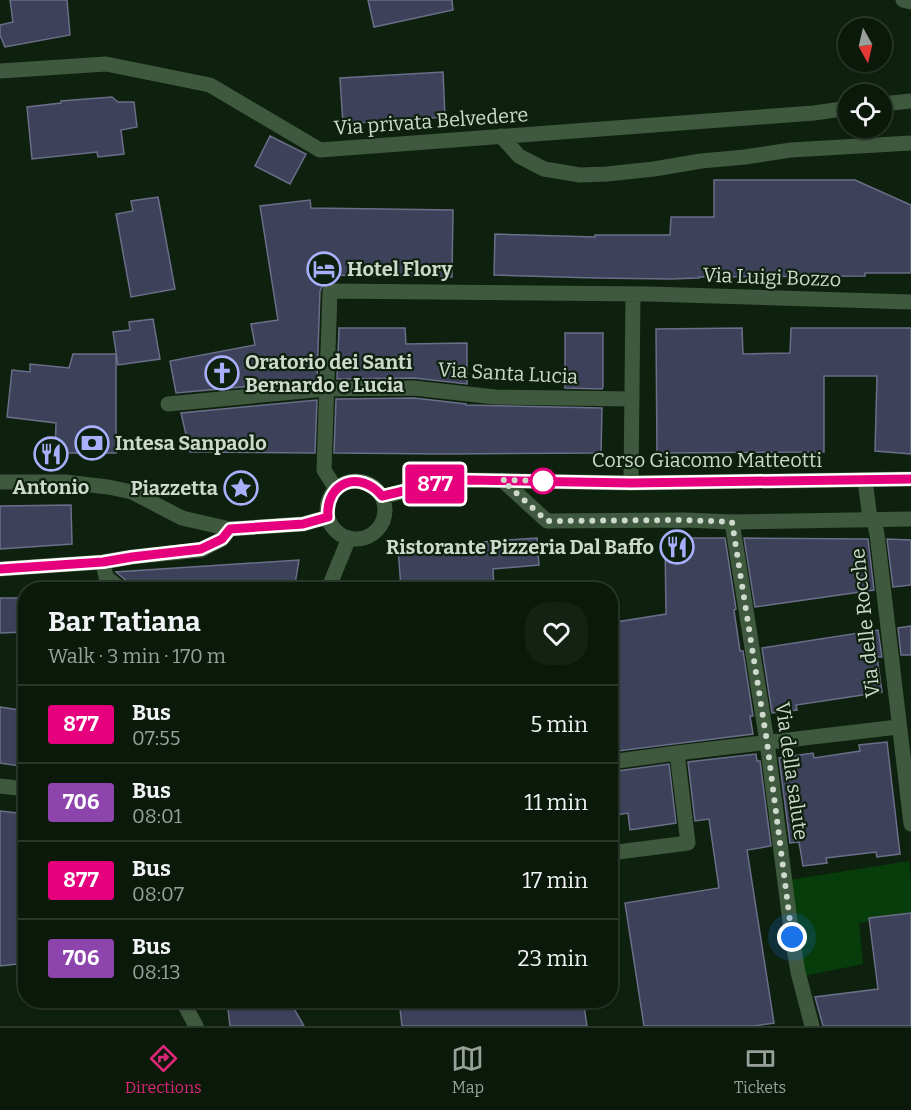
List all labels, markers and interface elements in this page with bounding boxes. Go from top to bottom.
north arrow [838,18,892,72]
map controls [838,18,892,138]
button: locate [838,84,892,138]
street label: Via privata Belvedere [333,102,529,140]
hotel icon: Hotel Flory [306,251,342,287]
place label: Hotel Flory [347,257,453,281]
street label: Via Luigi Bozzo [702,263,842,291]
place label: Oratorio dei Santi Bernardo e Lucia [245,350,413,397]
church icon: Oratorio dei Santi Bernardo e Lucia [204,355,240,391]
street label: Via Santa Lucia [437,357,579,389]
bank icon: Intesa Sanpaolo [74,425,110,461]
place label: Intesa Sanpaolo [115,431,267,455]
restaurant icon: Antonio [33,436,69,472]
street label: Corso Giacomo Matteotti [592,448,822,472]
line badge: 877 [400,464,470,504]
unlabelled marker [530,468,556,494]
place icon: Piazzetta [223,470,259,506]
text: 877 [417,471,453,497]
place label: Antonio [13,475,89,499]
place label: Piazzetta [130,476,218,500]
restaurant icon: Ristorante Pizzeria Dal Baffo [659,529,695,565]
place label: Ristorante Pizzeria Dal Baffo [386,535,654,559]
street label: Via delle Rocche [845,547,885,699]
button: heart [525,602,588,665]
text: Bar Tatiana [48,605,201,638]
text: Walk · 3 min · 170 m [48,644,226,668]
text: Bus [132,699,171,726]
street label: Via della salute [770,700,814,842]
text: 877 [63,711,99,737]
text: 5 min [530,711,588,738]
text: 07:55 [132,726,180,750]
text: Bus [132,777,171,804]
text: 706 [63,789,99,815]
text: 11 min [524,789,588,816]
text: 08:01 [132,804,182,828]
text: Bus [132,855,171,882]
text: 877 [63,867,99,893]
text: 17 min [522,867,588,894]
text: 08:07 [132,882,184,906]
your location [777,922,807,952]
text: Bus [132,933,171,960]
text: 706 [63,945,99,971]
text: 23 min [518,945,588,972]
text: 08:13 [132,960,181,984]
tab: Directions [125,1042,202,1097]
tab: Map [451,1042,484,1097]
tab: Tickets [734,1042,786,1097]

